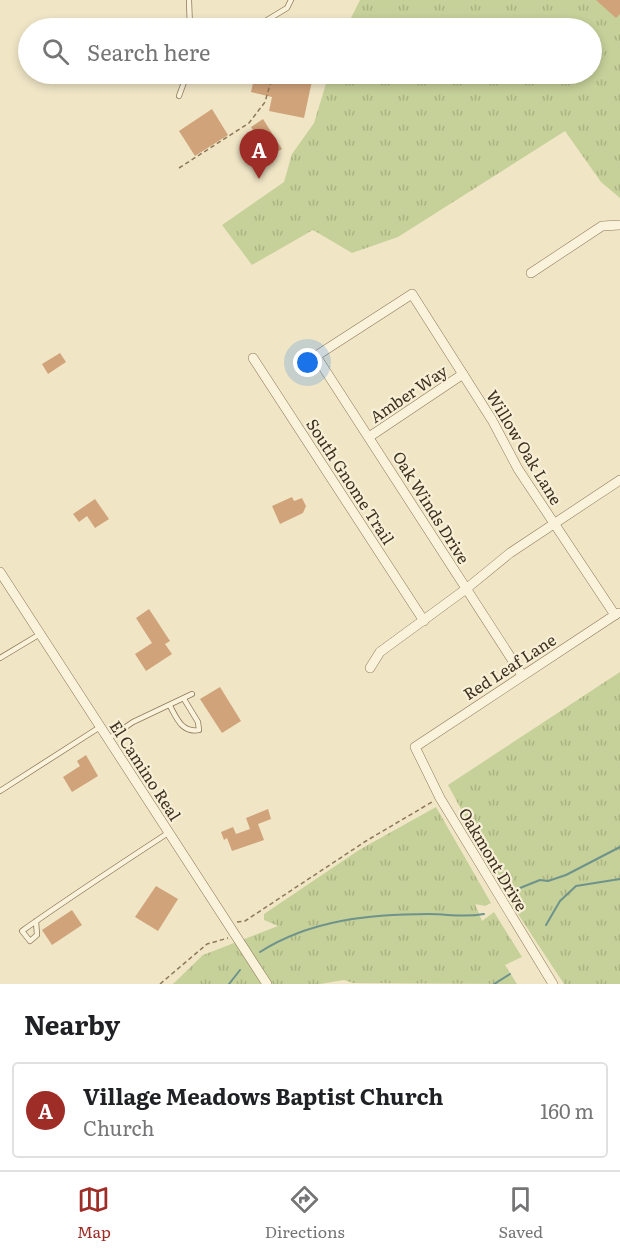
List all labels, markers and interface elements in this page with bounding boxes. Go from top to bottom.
search box [18,18,602,84]
icon: search [39,35,72,68]
text: Search here [87,35,210,68]
pin: A [240,130,278,179]
your location [293,348,322,377]
street label: Amber Way [364,358,452,428]
street label: Willow Oak Lane [481,385,569,509]
street label: South Gnome Trail [301,413,401,549]
street label: Oak Winds Drive [388,446,476,568]
street label: Red Leaf Lane [458,627,560,705]
street label: El Camino Real [104,715,188,825]
street label: Oakmont Drive [454,803,534,915]
text: Nearby [24,1004,120,1043]
text: Village Meadows Baptist Church [83,1079,443,1112]
text: A [38,1095,53,1125]
text: 160 m [540,1095,594,1125]
text: Church [83,1112,155,1142]
tab: Map [77,1183,111,1243]
tab: Directions [265,1183,345,1243]
tab: Saved [499,1183,543,1243]

